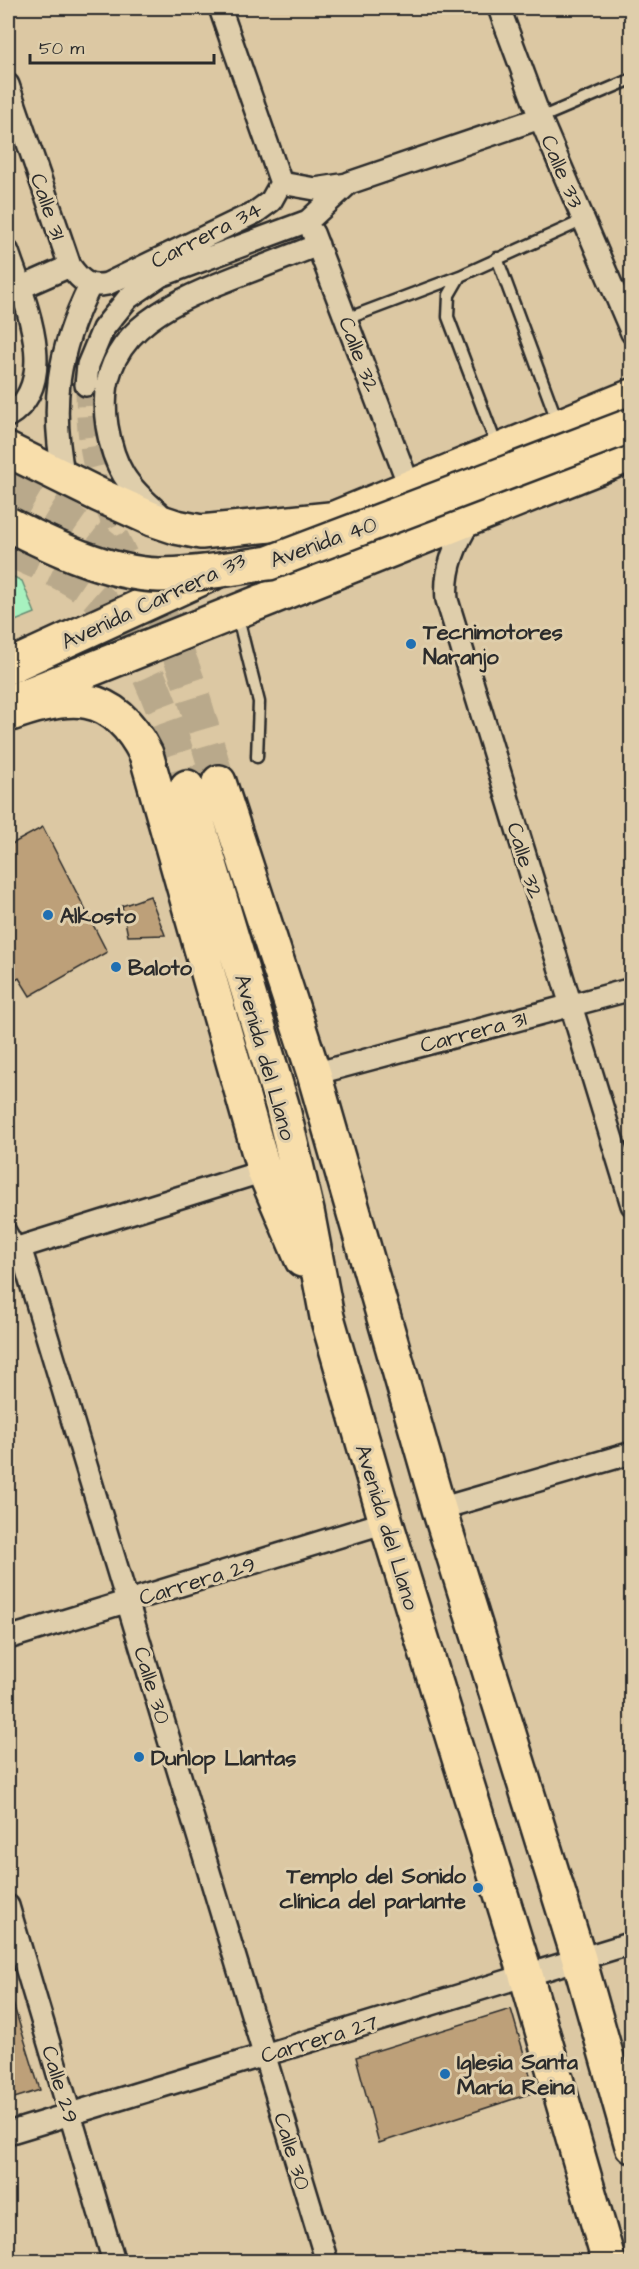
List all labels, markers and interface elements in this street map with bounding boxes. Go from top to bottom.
scale bar [30,27,214,65]
text: 50 m [39,36,84,61]
street label: Calle 33 [532,130,591,213]
street label: Calle 31 [22,169,73,244]
street label: Carrera 34 [146,194,268,277]
street label: Calle 32 [330,312,387,397]
street label: Avenida 40 [266,509,381,576]
street label: Avenida Carrera 33 [56,545,251,658]
place label: Tecnimotores Naranjo [422,617,563,673]
marker: Tecnimotores Naranjo [404,637,418,651]
street label: Calle 32 [498,819,551,903]
place label: Alkosto [60,901,136,932]
marker: Alkosto [41,908,55,922]
place label: Baloto [128,953,193,984]
marker: Baloto [109,960,123,974]
street label: Avenida del Llano [226,971,303,1145]
street label: Carrera 31 [417,1003,530,1062]
street label: Avenida del Llano [347,1441,427,1615]
street label: Carrera 29 [135,1549,259,1614]
street label: Calle 30 [125,1643,178,1728]
place label: Dunlop Llantas [151,1743,296,1774]
marker: Dunlop Llantas [132,1750,146,1764]
place label: Templo del Sonido clínica del parlante [280,1861,467,1917]
marker: Templo del Sonido clínica del parlante [471,1881,485,1895]
street label: Carrera 27 [257,2007,382,2072]
street label: Calle 29 [33,2042,86,2127]
place label: Iglesia Santa María Reina [457,2047,579,2103]
marker: Iglesia Santa María Reina [438,2067,452,2081]
street label: Calle 30 [265,2109,318,2194]

